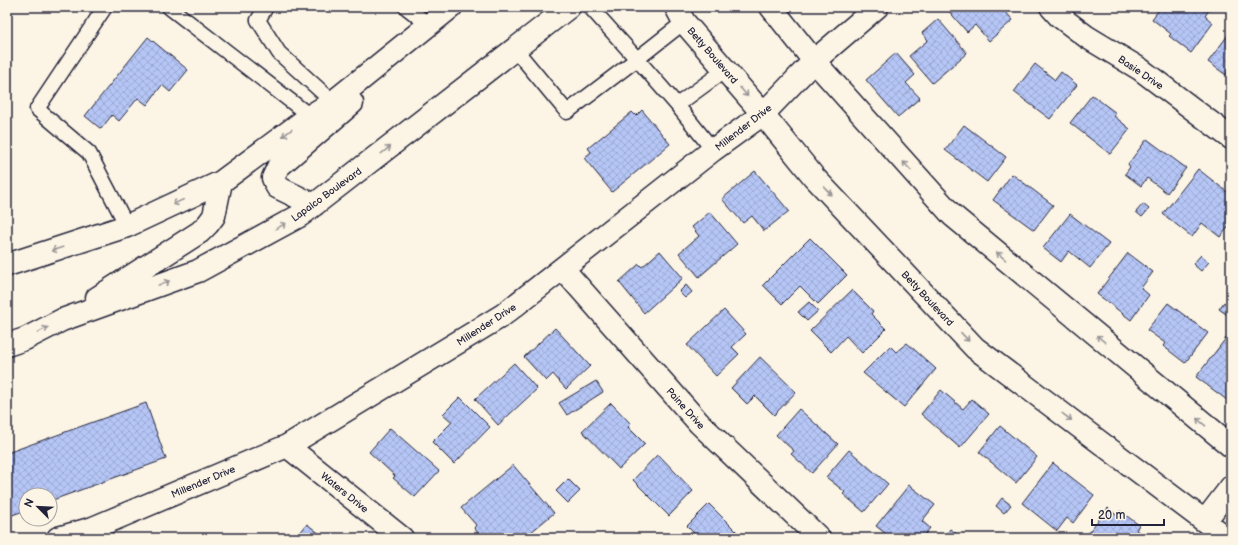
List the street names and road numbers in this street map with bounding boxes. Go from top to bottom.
street label: Betty Boulevard [684,25,740,87]
street label: Basie Drive [1116,53,1165,92]
street label: Millender Drive [713,102,774,154]
street label: Lapalco Boulevard [289,165,364,224]
street label: Betty Boulevard [899,269,956,329]
street label: Millender Drive [455,301,519,349]
street label: Paine Drive [664,385,707,432]
street label: Millender Drive [170,463,237,501]
street label: Waters Drive [318,470,371,516]

